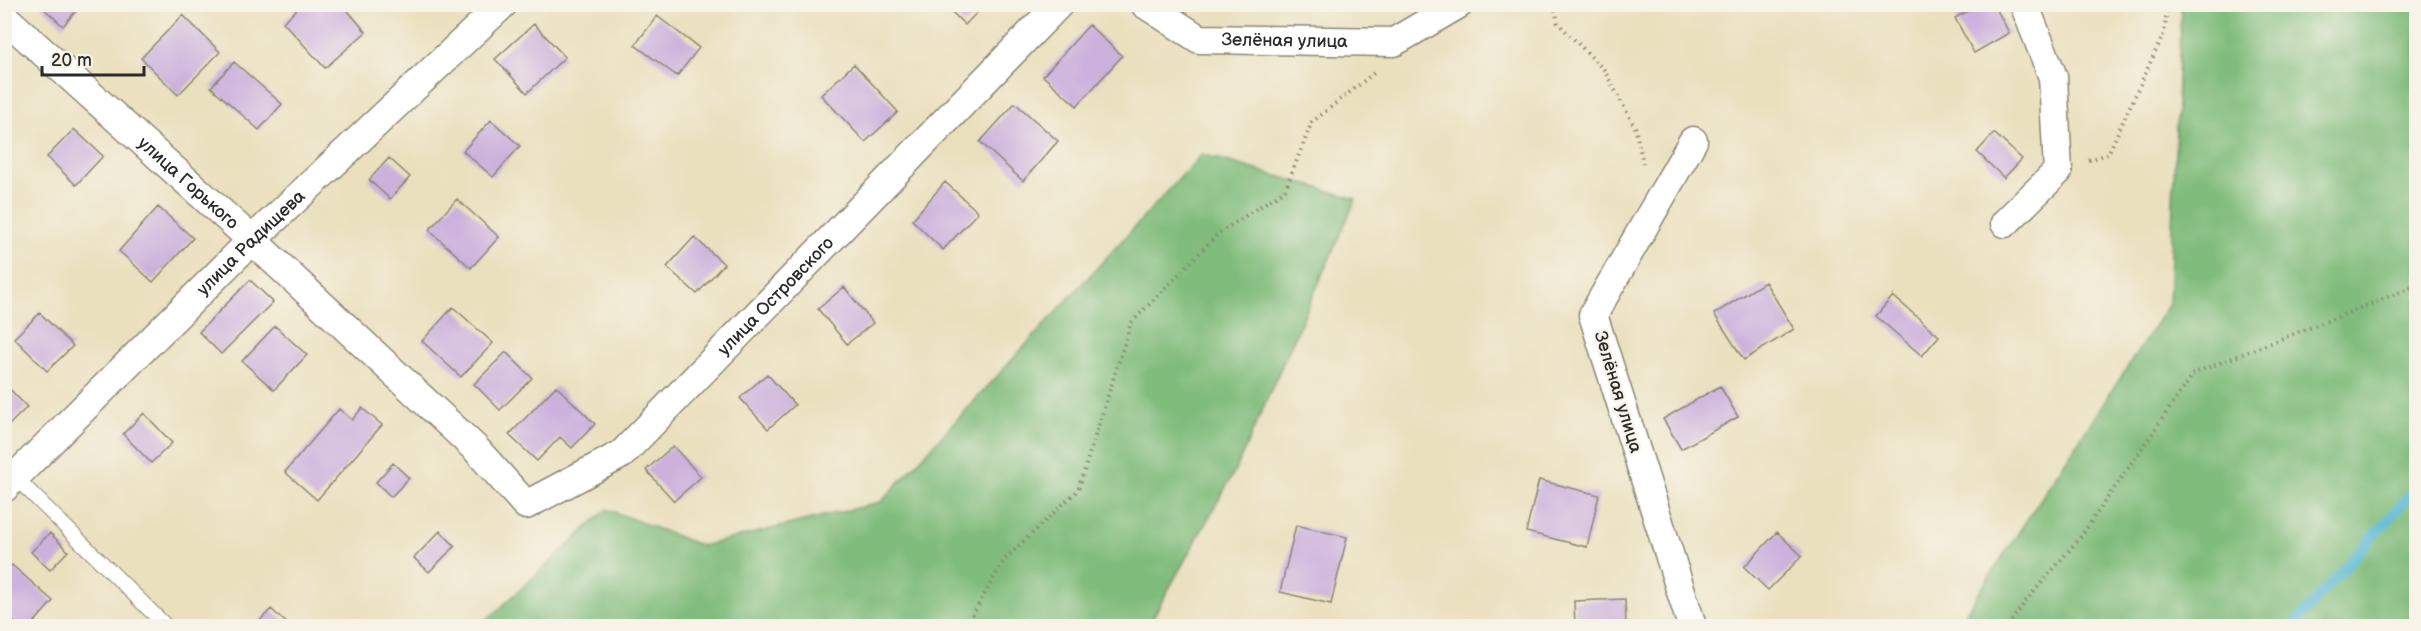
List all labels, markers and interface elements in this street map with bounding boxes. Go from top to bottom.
street label: Зелёная улица [1221,29,1348,52]
scale bar [42,39,144,77]
text: 20 m [51,50,92,71]
street label: улица Горького [134,132,243,233]
street label: улица Радищева [192,185,309,300]
street label: улица Островского [713,232,838,360]
street label: Зелёная улица [1590,329,1647,456]

